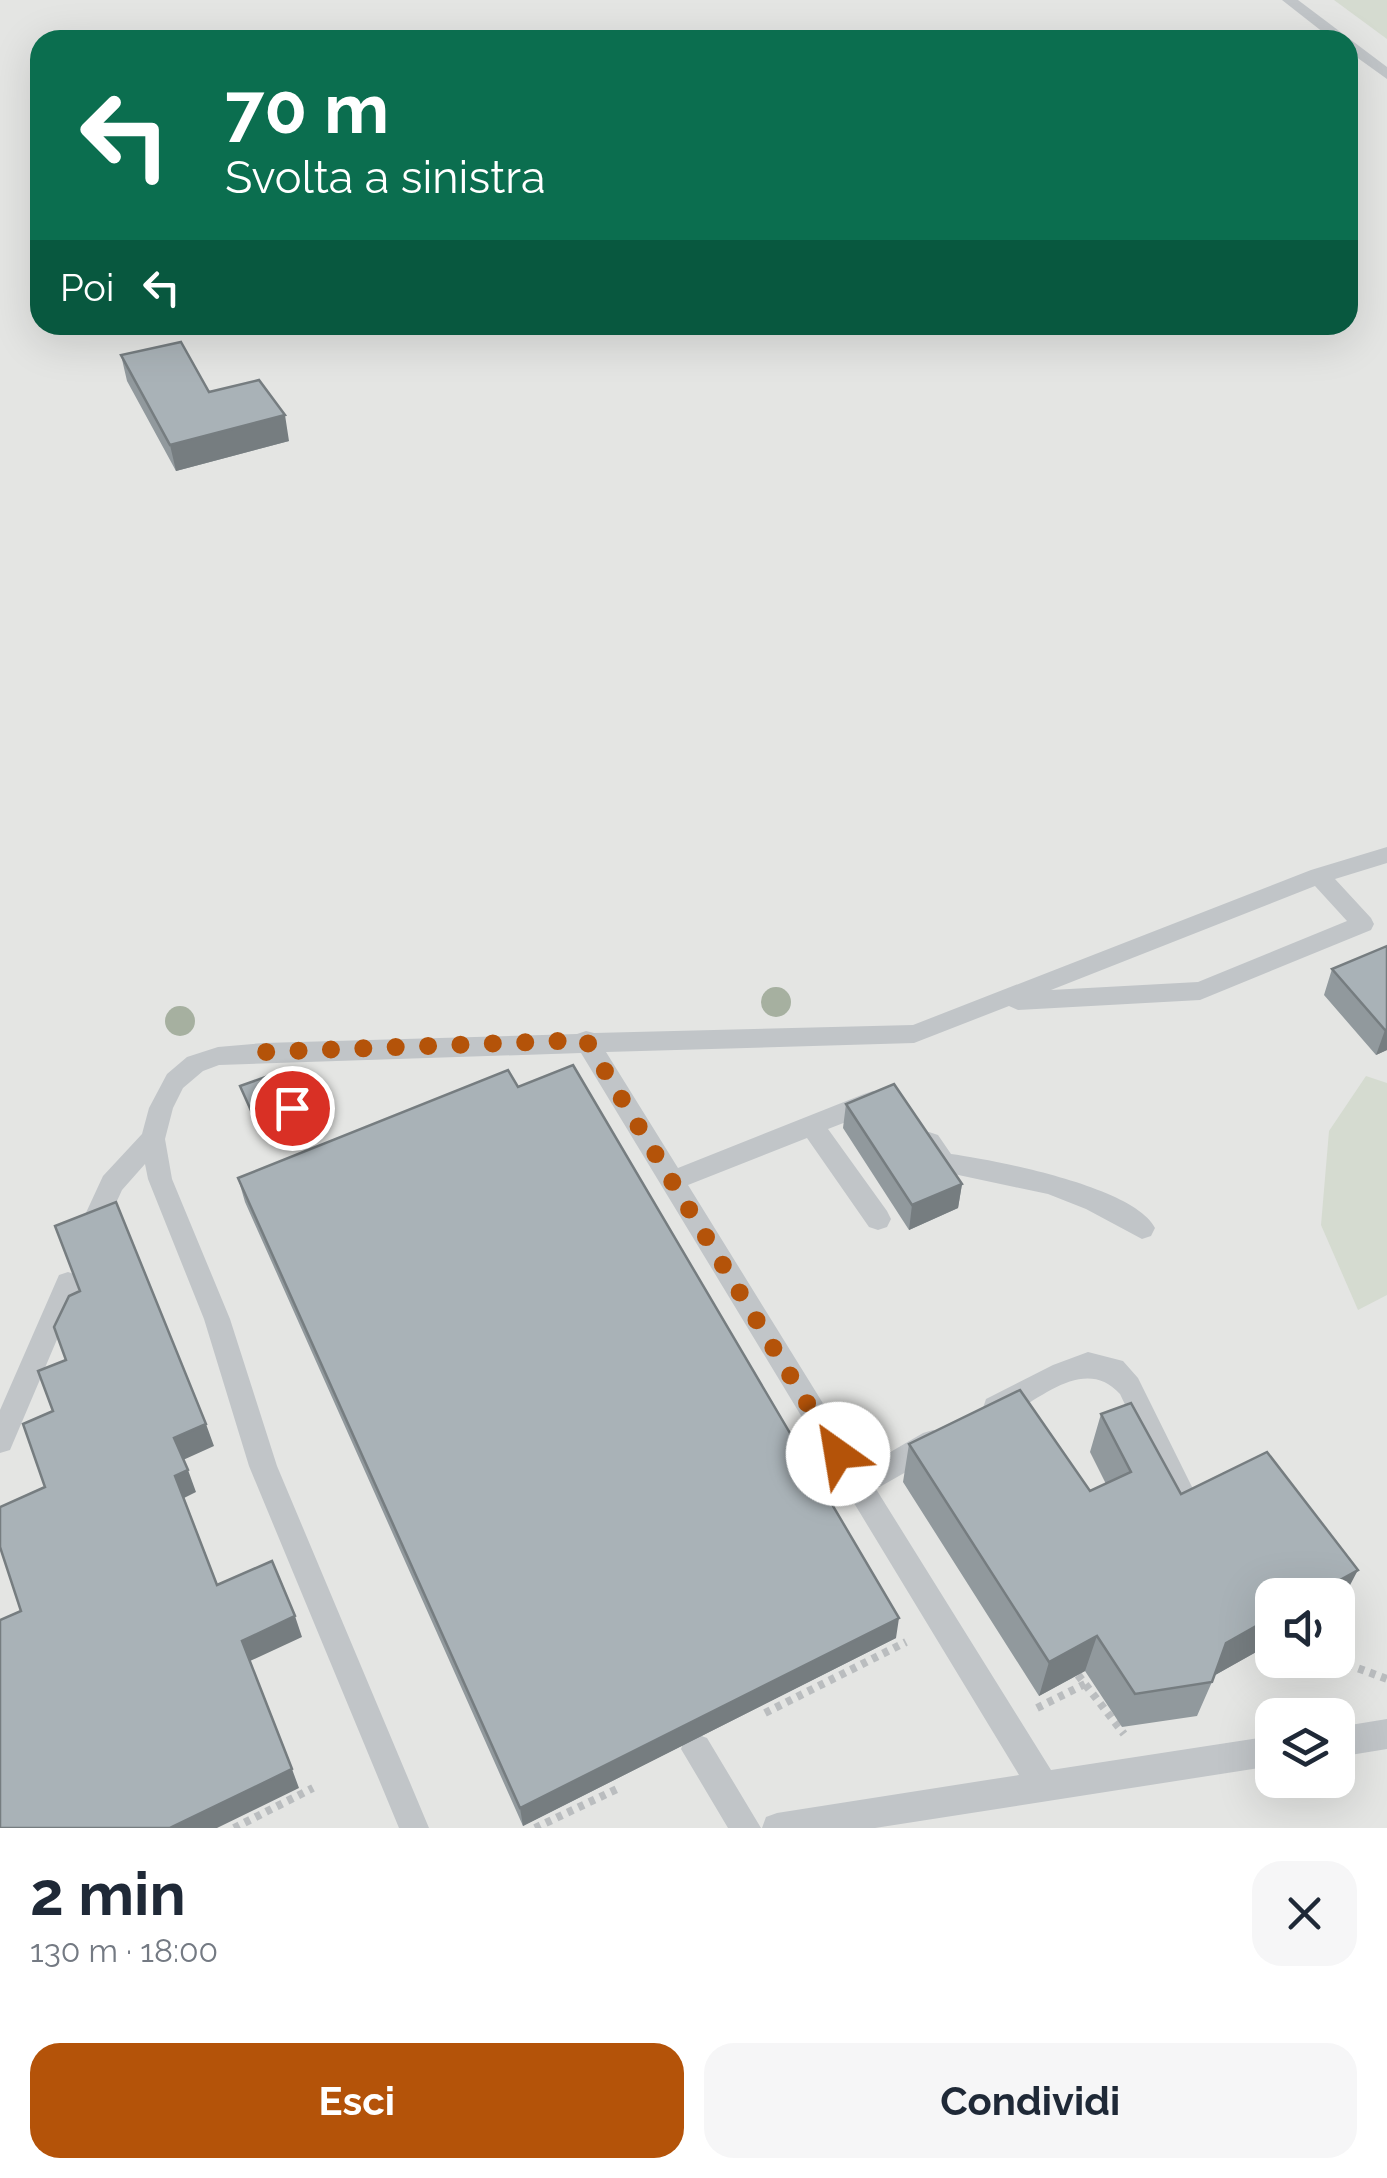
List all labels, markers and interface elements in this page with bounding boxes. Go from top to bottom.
text: 70 m [225,67,389,149]
icon: left [60,70,190,200]
text: Svolta a sinistra [225,151,545,204]
icon: left [134,260,189,315]
text: Poi [60,265,114,310]
pin [250,1066,335,1151]
icon: arrive [265,1081,320,1136]
position arrow [786,1402,890,1506]
map controls [1255,1578,1355,1798]
button: sound [1255,1578,1355,1678]
button: layers [1255,1698,1355,1798]
text: 2 min [30,1859,186,1929]
button: close [1252,1861,1357,1966]
text: 130 m · 18:00 [30,1932,218,1969]
button: Esci [30,2043,684,2158]
button: Condividi [704,2043,1357,2158]

